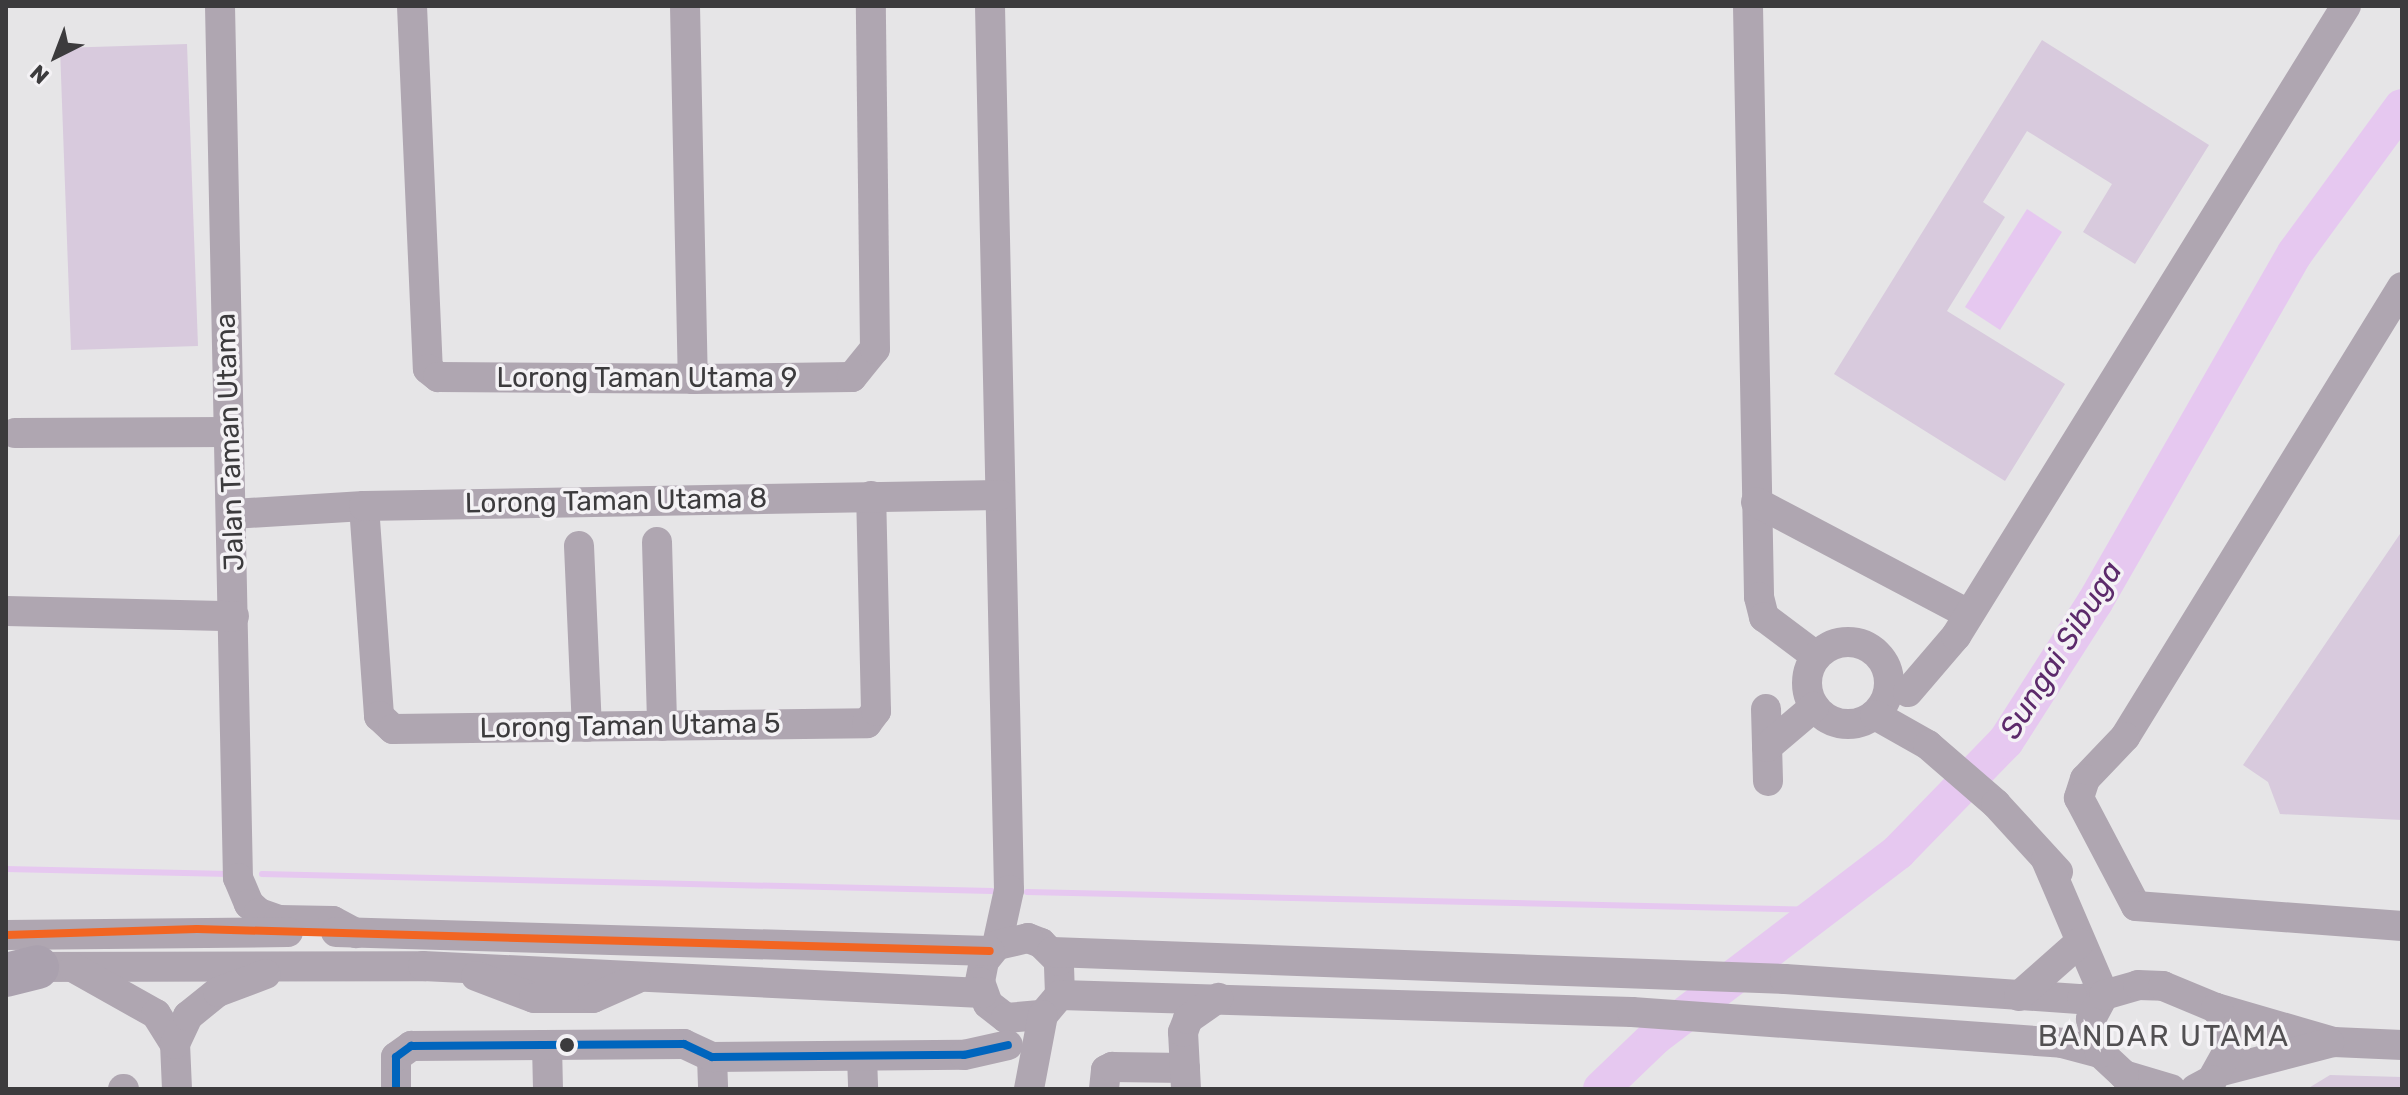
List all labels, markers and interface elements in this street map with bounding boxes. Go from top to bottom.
north arrow [16,16,96,96]
text: N [25,59,55,90]
street label: Jalan Taman Utama [209,312,251,572]
street label: Lorong Taman Utama 9 [496,361,798,395]
street label: Lorong Taman Utama 8 [464,482,768,520]
water label: Sungai Sibuga [1992,555,2130,745]
street label: Lorong Taman Utama 5 [479,707,781,745]
district label: BANDAR UTAMA [2038,1018,2290,1054]
unlabelled marker [559,1037,575,1053]

